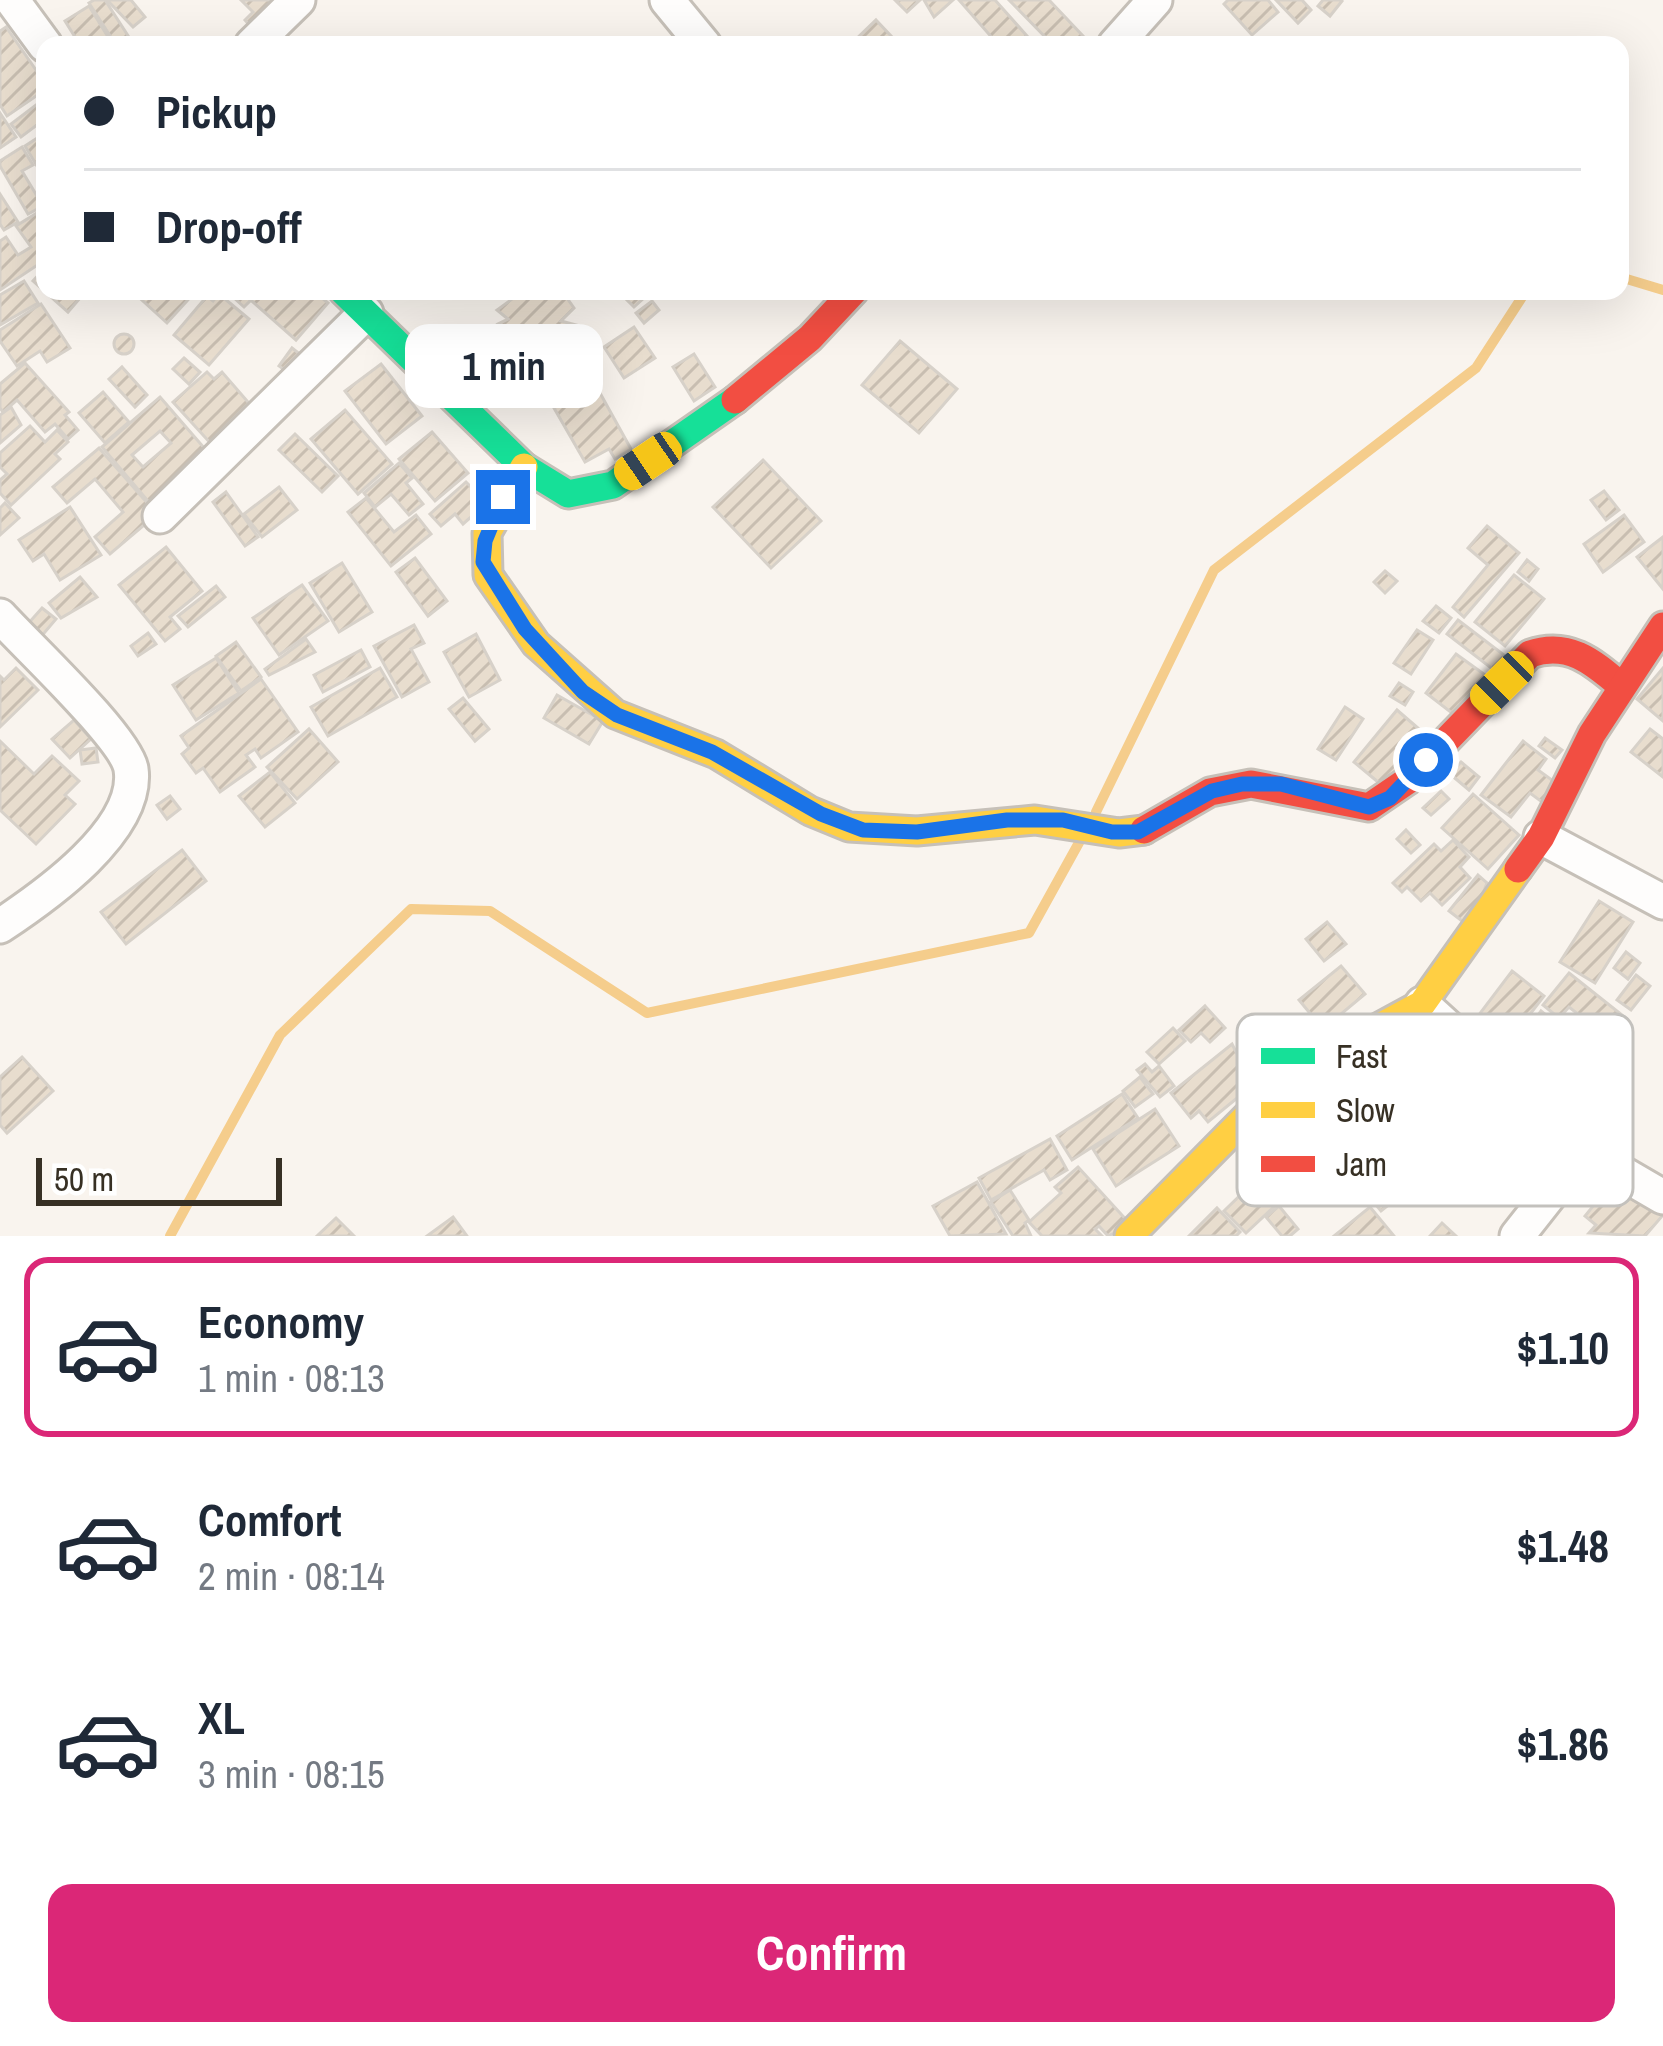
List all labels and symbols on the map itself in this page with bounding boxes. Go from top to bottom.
callout: 1 min [404,323,602,407]
car [608,426,688,496]
route end [476,470,530,524]
car [1464,645,1540,721]
route start [1399,733,1453,787]
legend [1237,1014,1633,1206]
text: Fast [1336,1034,1387,1078]
text: Slow [1336,1088,1395,1132]
text: Jam [1336,1142,1387,1186]
scale bar [36,1152,282,1205]

